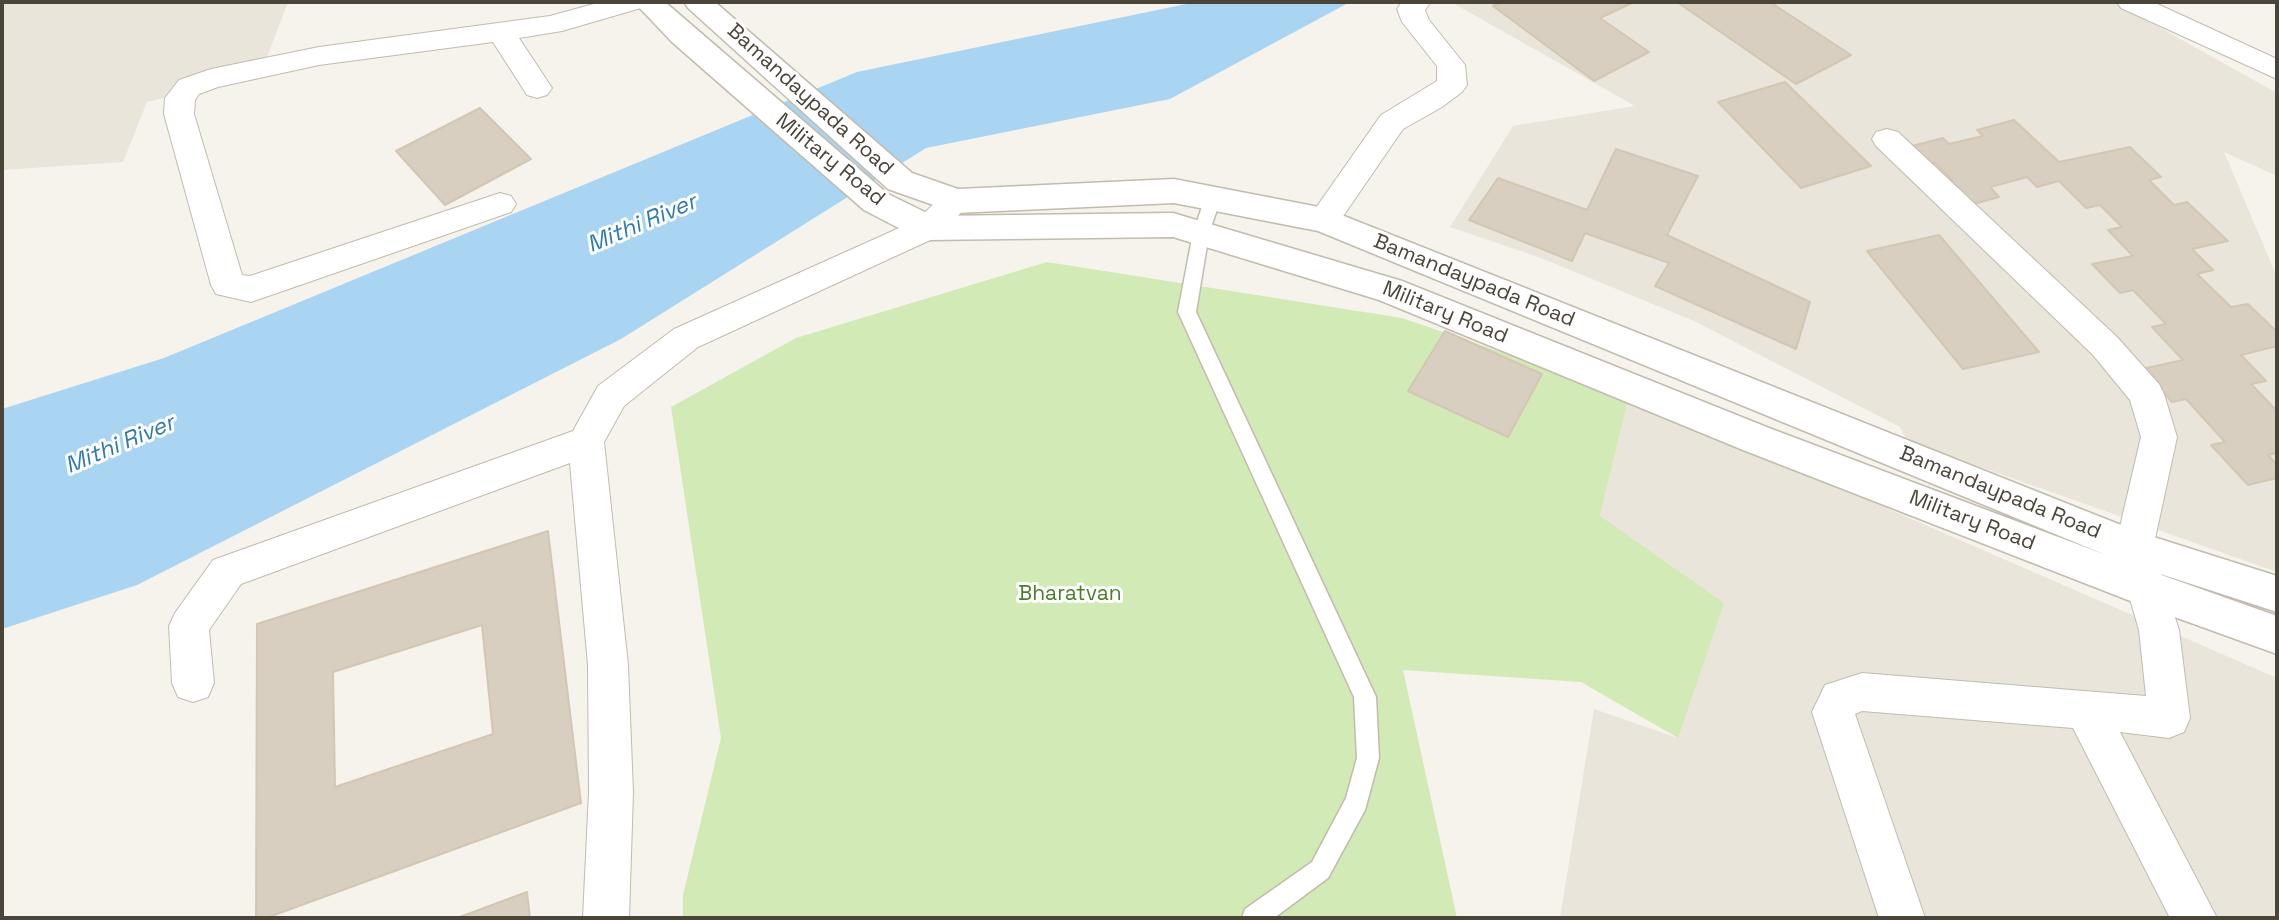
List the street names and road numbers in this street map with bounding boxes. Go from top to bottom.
street label: Bamandaypada Road [722,19,898,181]
street label: Military Road [770,108,890,212]
street label: Bamandaypada Road [1370,229,1578,333]
street label: Military Road [1379,276,1511,350]
street label: Bamandaypada Road [1896,441,2104,545]
street label: Military Road [1905,485,2039,557]

